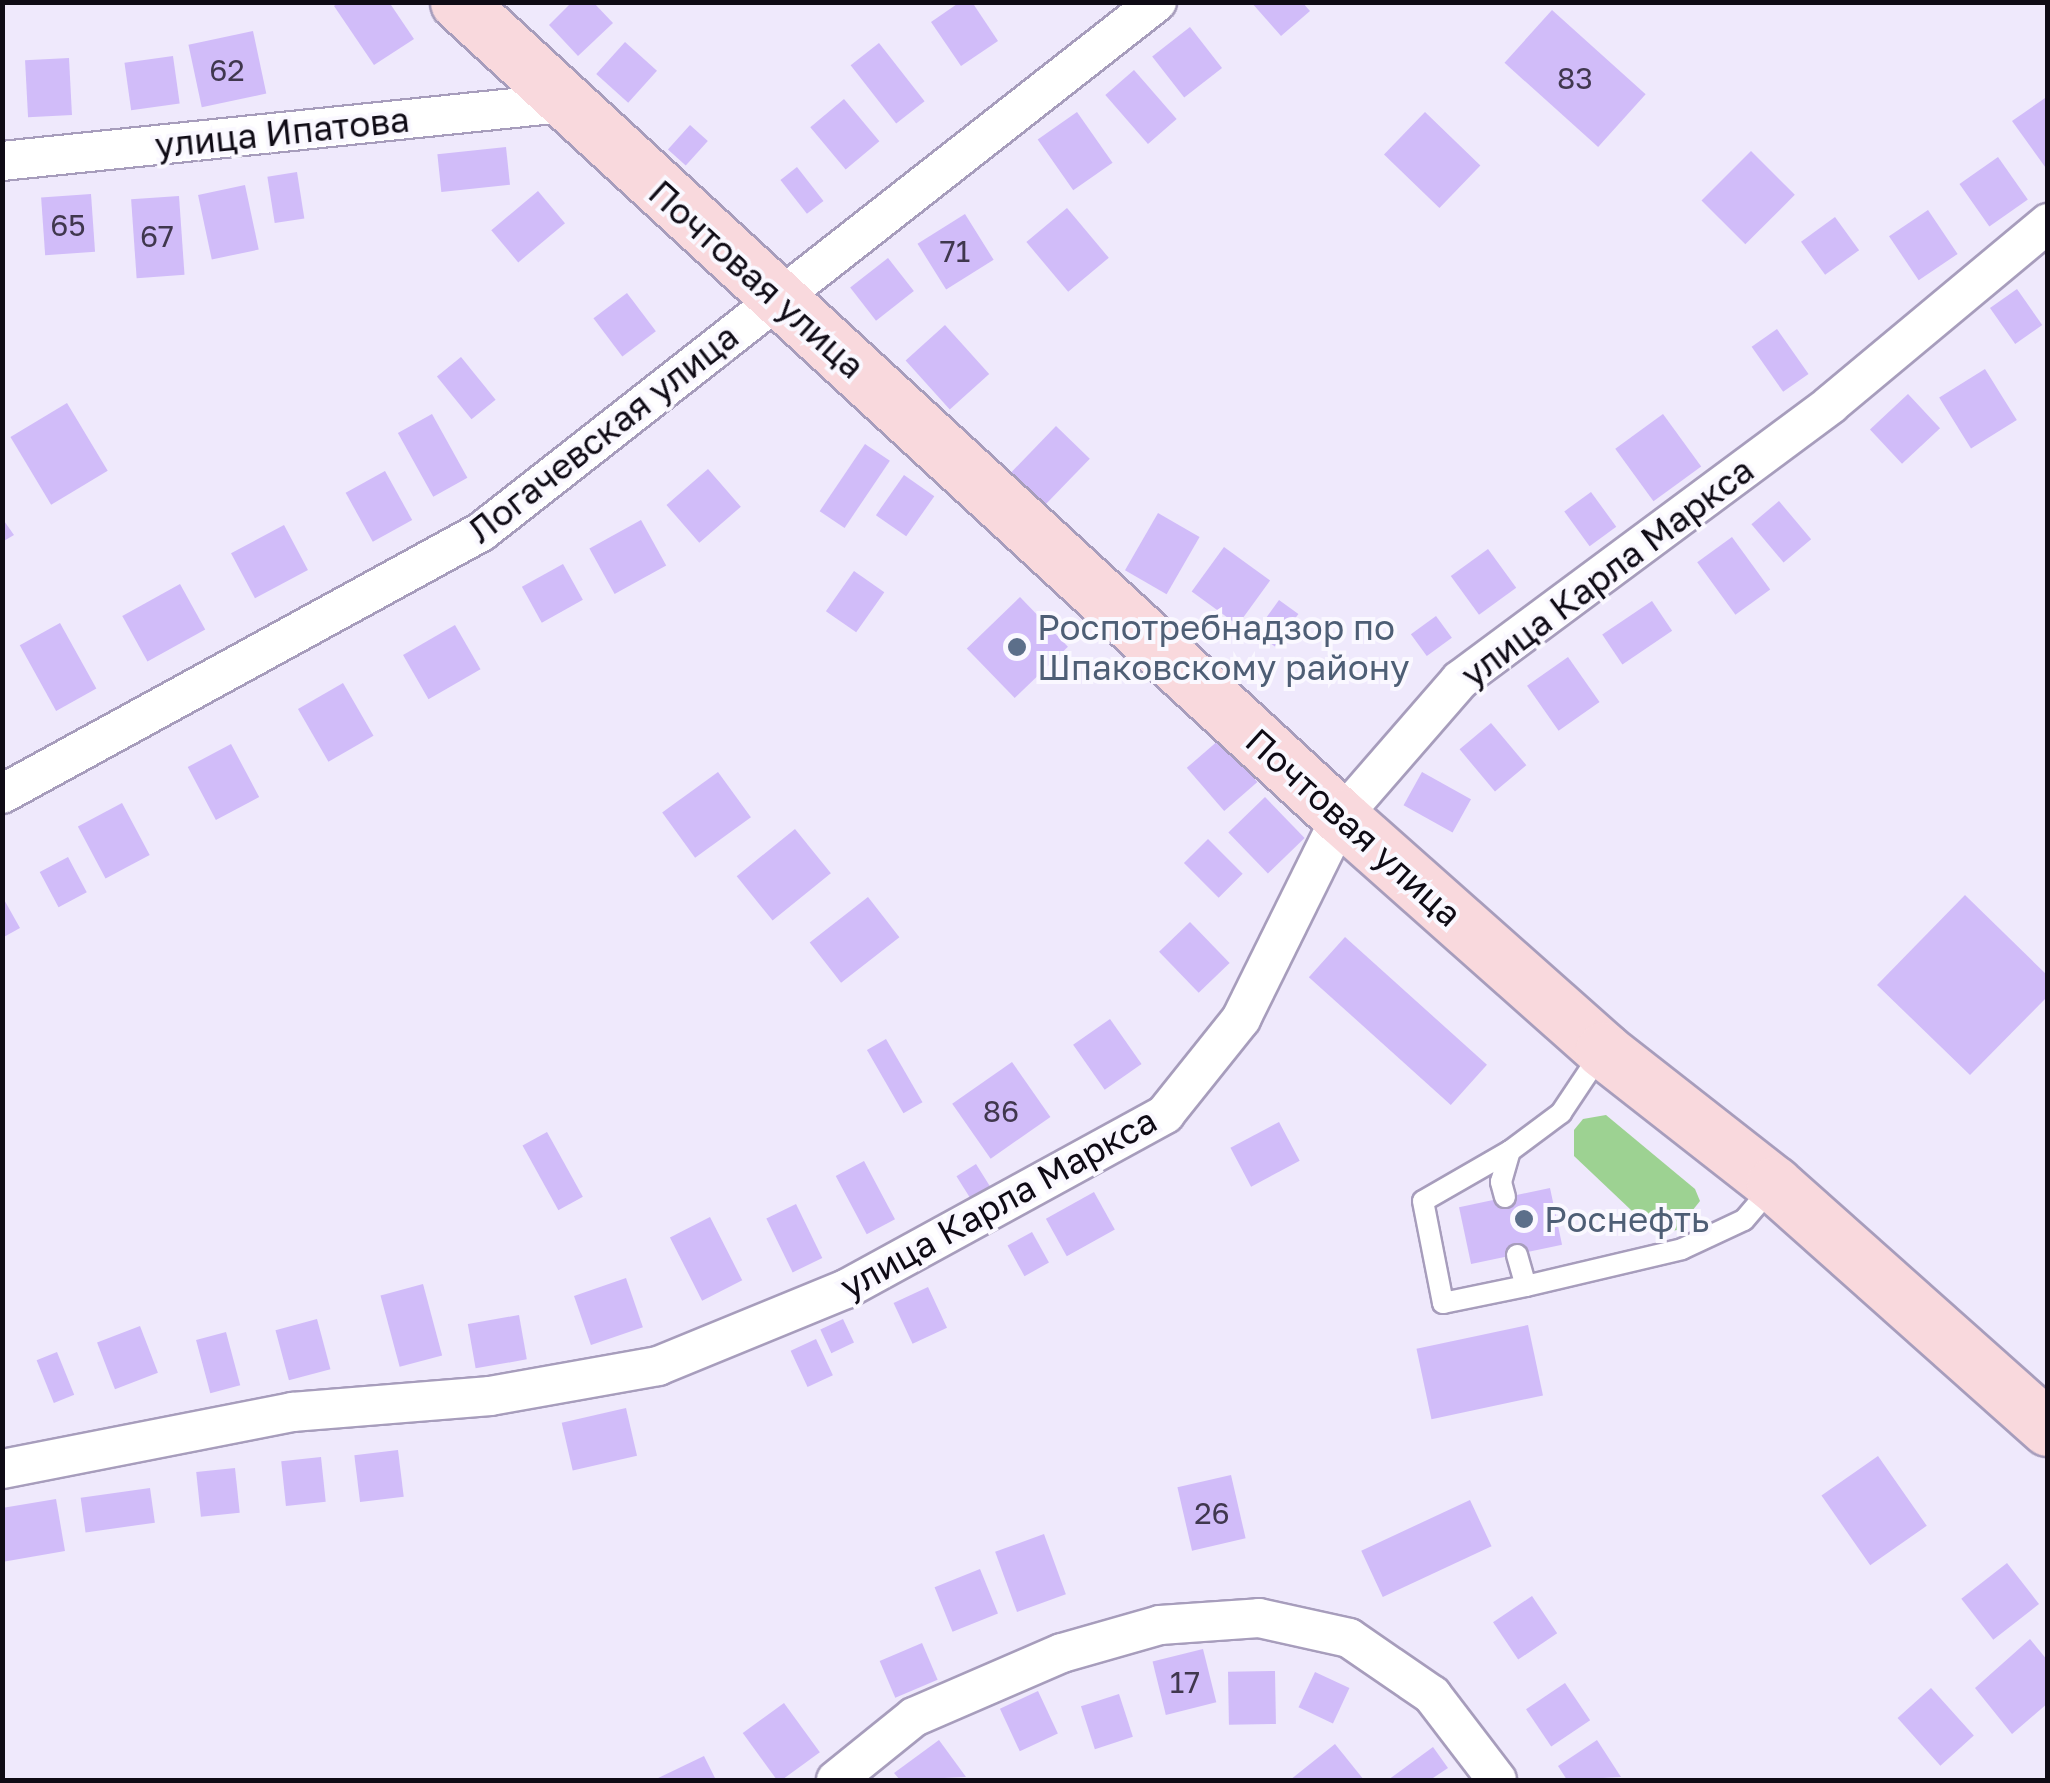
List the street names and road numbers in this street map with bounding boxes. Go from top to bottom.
street label: улица Ипатова [153,98,411,166]
street label: Почтовая улица [641,171,873,387]
street label: Логачевская улица [460,315,746,551]
street label: улица Карла Маркса [1453,448,1761,696]
street label: Почтовая улица [1238,719,1470,935]
street label: улица Карла Маркса [833,1099,1163,1307]

